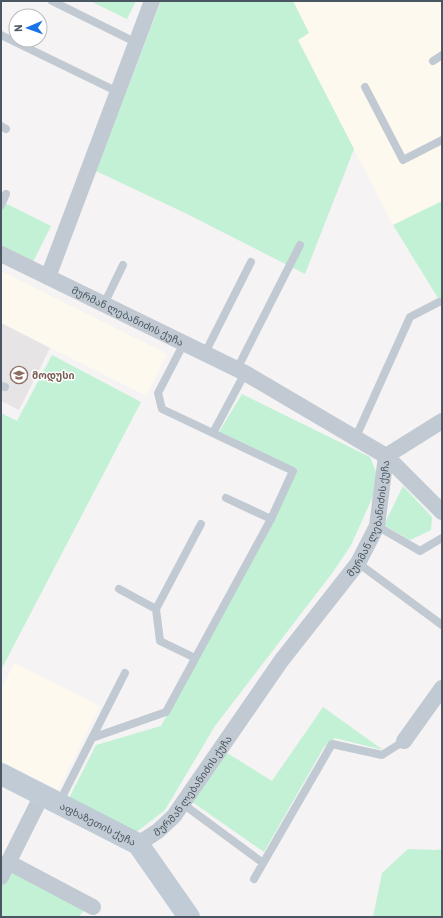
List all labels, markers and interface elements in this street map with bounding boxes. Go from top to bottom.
north arrow [8,8,48,48]
text: N [11,24,24,32]
street label: მურმან ლებანიძის ქუჩა [70,283,186,348]
school or university icon: მოდუსი [9,365,29,385]
place label: მოდუსი [32,369,75,382]
street label: მურმან ლებანიძის ქუჩა [344,460,391,579]
street label: მურმან ლებანიძის ქუჩა [151,733,234,838]
street label: აფხაზეთის ქუჩა [58,799,138,848]

